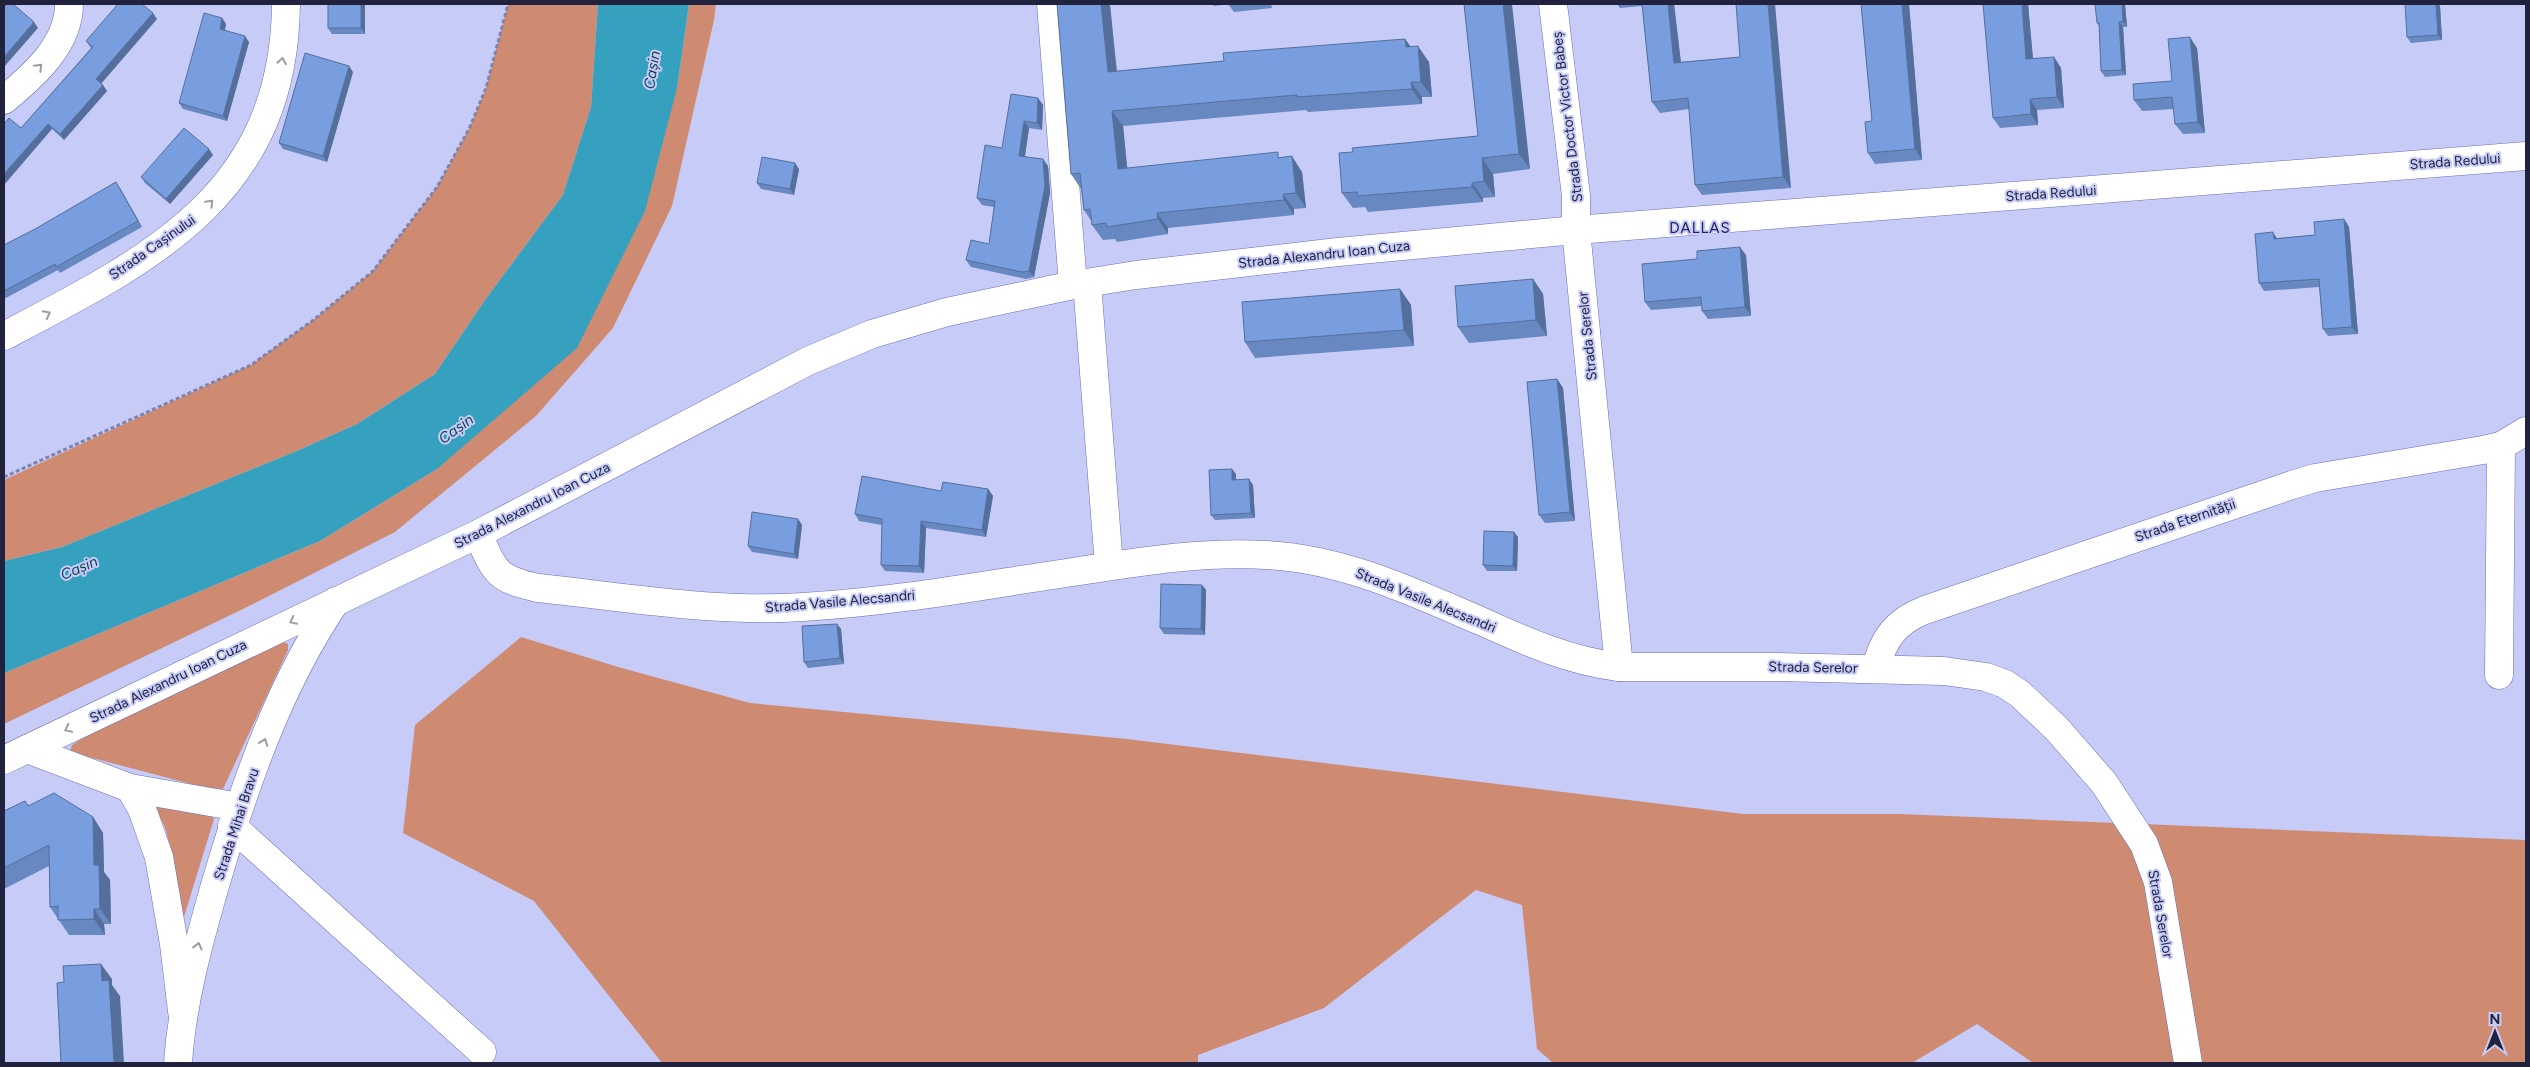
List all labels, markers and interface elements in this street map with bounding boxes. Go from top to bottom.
street label: Strada Doctor Victor Babeș [1549,31,1586,203]
water label: Cașin [640,50,664,90]
one-way arrow [276,56,286,65]
one-way arrow [33,63,42,72]
street label: Strada Redului [2409,150,2501,173]
street label: Strada Redului [2005,182,2097,205]
one-way arrow [204,200,213,209]
street label: Strada Cașinului [106,211,199,283]
district label: DALLAS [1669,219,1731,237]
street label: Strada Alexandru Ioan Cuza [1237,237,1411,272]
street label: Strada Serelor [1574,290,1601,381]
one-way arrow [42,310,51,320]
water label: Cașin [435,410,477,448]
street label: Strada Alexandru Ioan Cuza [451,459,613,552]
street label: Strada Eternității [2132,495,2238,546]
water label: Cașin [58,552,100,584]
street label: Strada Vasile Alecsandri [1353,564,1499,636]
street label: Strada Vasile Alecsandri [764,586,916,617]
one-way arrow [289,614,298,625]
street label: Strada Alexandru Ioan Cuza [87,636,250,727]
street label: Strada Serelor [1768,658,1858,677]
one-way arrow [64,723,73,733]
one-way arrow [258,738,268,747]
street label: Strada Mihai Bravu [210,766,263,882]
street label: Strada Serelor [2144,869,2177,960]
one-way arrow [192,942,203,951]
north arrow [2470,1007,2520,1057]
text: N [2490,1011,2500,1028]

